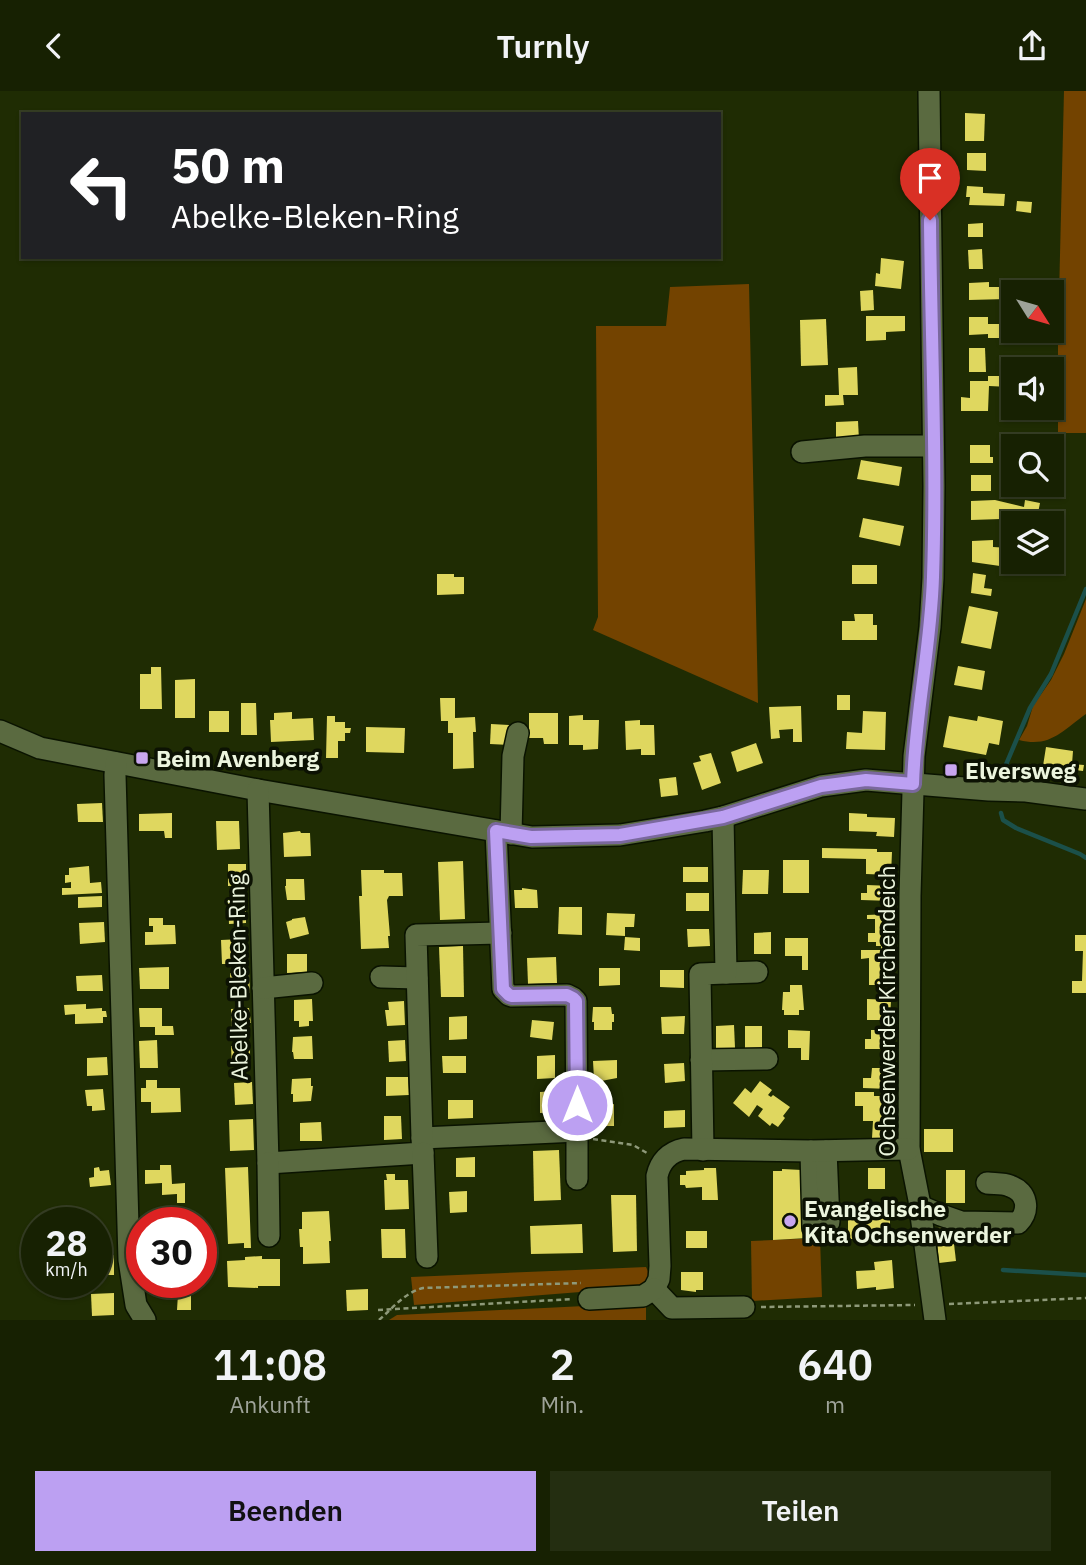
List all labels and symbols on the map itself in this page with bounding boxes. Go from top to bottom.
pin [900,148,960,220]
north arrow [1001,280,1064,343]
place label: Beim Avenberg [156,743,320,773]
marker: Beim Avenberg [134,750,150,766]
place label: Elversweg [965,755,1077,785]
marker: Elversweg [943,762,959,778]
street label: Ochsenwerder Kirchendeich [871,865,901,1157]
street label: Abelke-Bleken-Ring [220,873,254,1081]
position arrow [540,1068,614,1142]
place label: Evangelische Kita Ochsenwerder [804,1193,1011,1249]
speed limit sign: 30 [126,1207,217,1298]
marker: Evangelische Kita Ochsenwerder [782,1213,798,1229]

